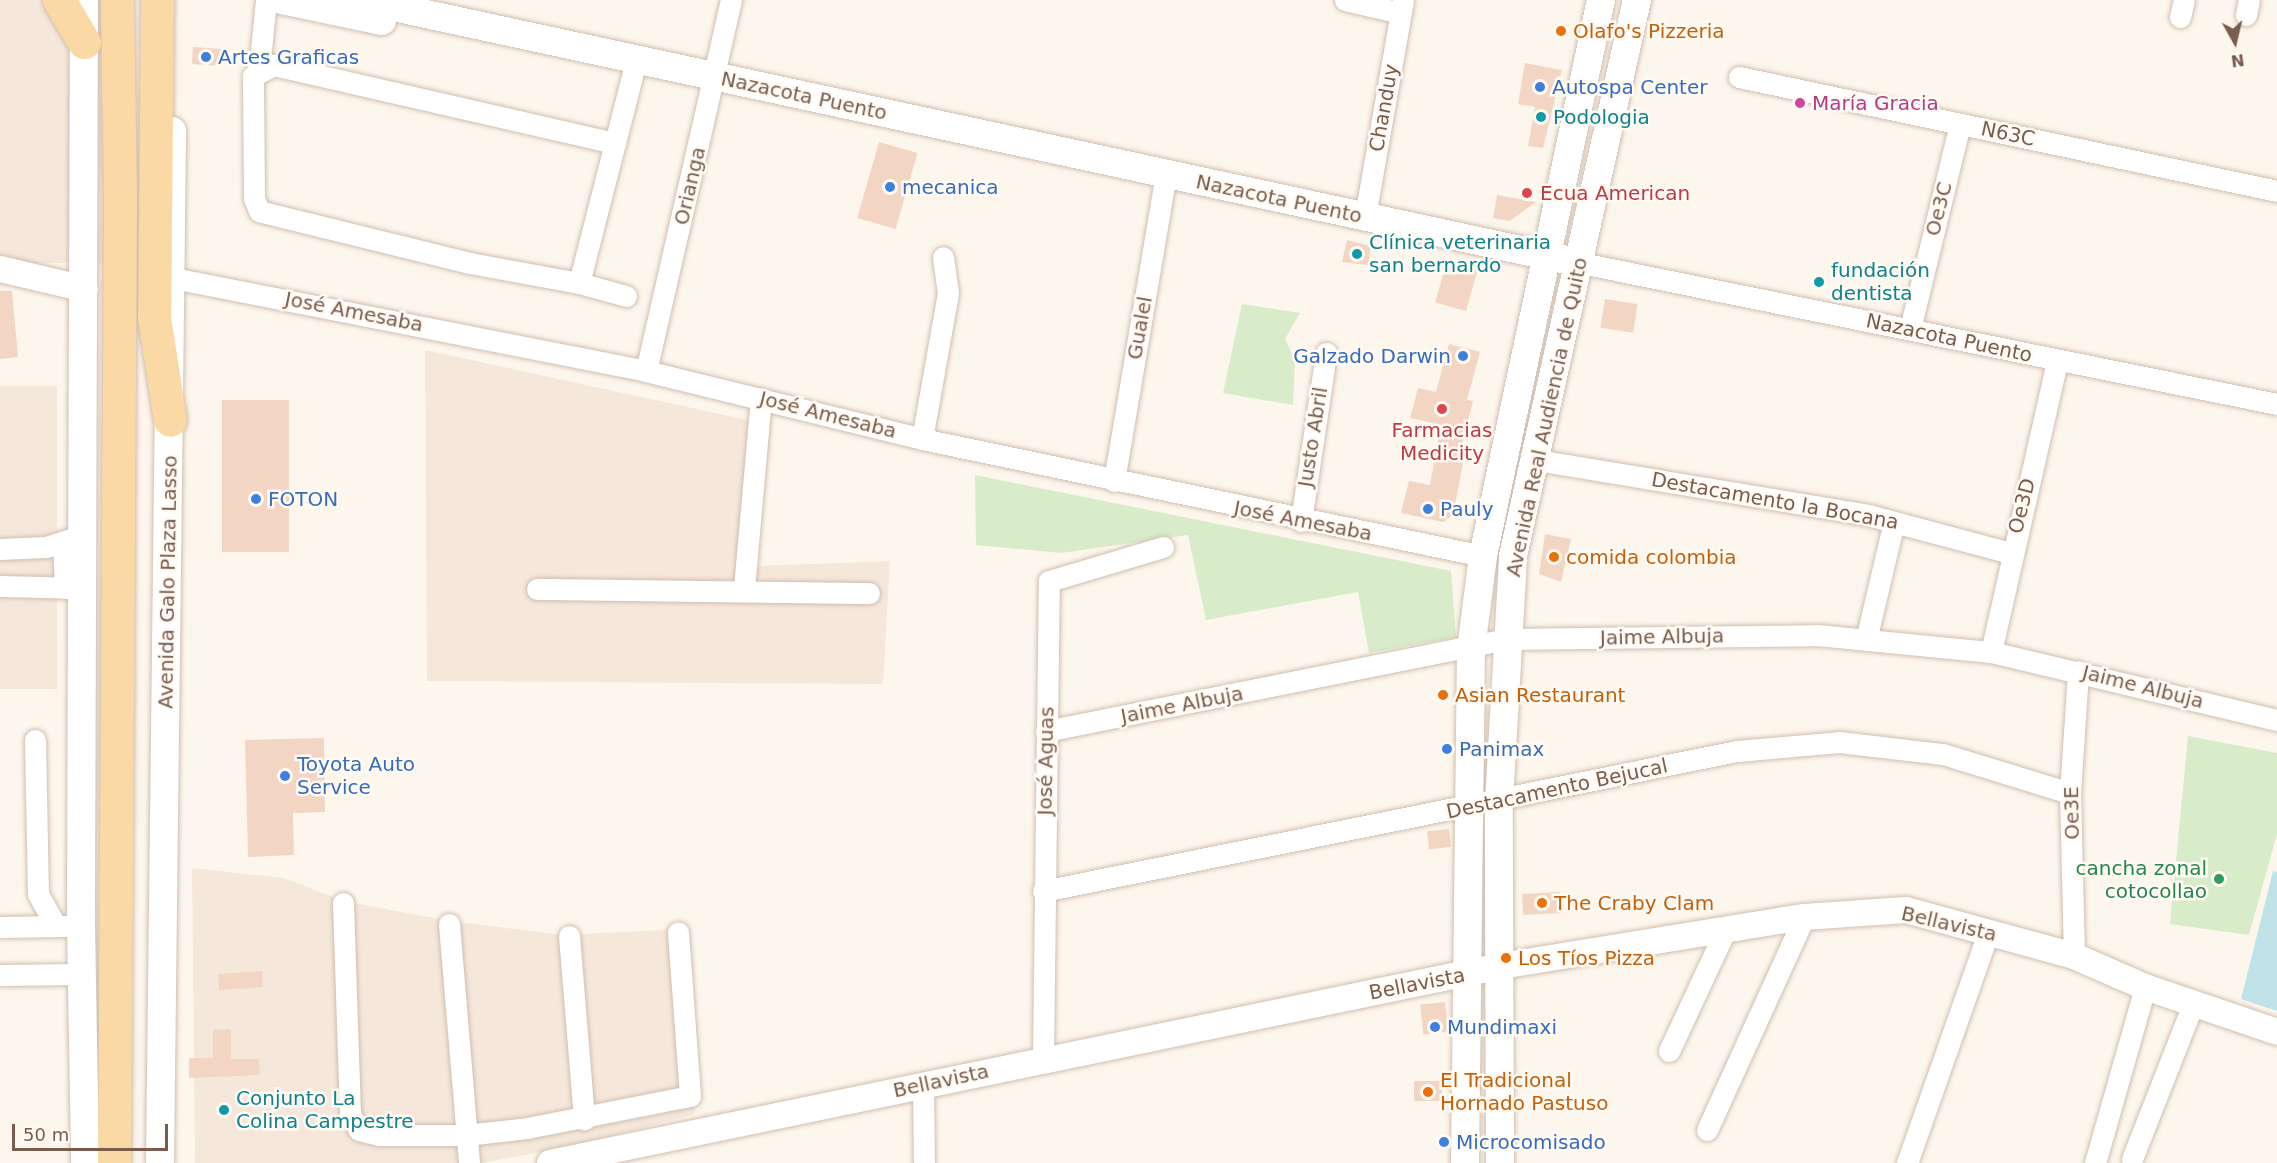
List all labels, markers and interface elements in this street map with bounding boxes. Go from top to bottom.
north arrow [2205,12,2265,72]
place label: Olafo's Pizzeria [1573,19,1725,43]
marker: Olafo's Pizzeria [1554,24,1568,38]
place label: Artes Graficas [218,45,359,69]
marker: Artes Graficas [199,50,213,64]
text: N [2230,50,2246,71]
street label: Chanduy [1364,62,1404,154]
street label: Nazacota Puento [719,67,889,125]
place label: Autospa Center [1552,75,1707,99]
marker: Autospa Center [1533,80,1547,94]
place label: María Gracia [1812,91,1939,115]
marker: María Gracia [1793,96,1807,110]
place label: Podologia [1553,105,1650,129]
marker: Podologia [1534,110,1548,124]
street label: N63C [1979,117,2037,151]
street label: Orianga [669,145,711,227]
street label: Nazacota Puento [1194,170,1364,228]
place label: mecanica [902,175,999,199]
marker: mecanica [883,180,897,194]
street label: Oe3C [1921,180,1957,238]
place label: Ecua American [1540,181,1690,205]
marker: Ecua American [1518,184,1536,202]
place label: Clínica veterinaria san bernardo [1369,231,1551,278]
marker: Clínica veterinaria san bernardo [1350,247,1364,261]
street label: Avenida Real Audiencia de Quito [1501,255,1593,579]
place label: fundación dentista [1831,258,1930,305]
marker: fundación dentista [1812,275,1826,289]
street label: José Amesaba [283,287,425,337]
street label: Gualel [1123,294,1157,362]
street label: Nazacota Puento [1864,309,2034,367]
place label: Galzado Darwin [1293,344,1451,368]
marker: Galzado Darwin [1456,349,1470,363]
street label: Justo Abril [1293,385,1333,489]
street label: José Amesaba [757,386,899,444]
marker: Farmacias Medicity [1435,402,1449,416]
place label: Farmacias Medicity [1392,418,1492,465]
street label: Avenida Galo Plaza Lasso [154,455,182,709]
street label: Destacamento la Bocana [1649,467,1901,535]
street label: Oe3D [2004,476,2040,536]
place label: FOTON [268,487,338,511]
marker: FOTON [249,492,263,506]
street label: José Amesaba [1232,496,1374,546]
place label: Pauly [1440,497,1493,521]
marker: Pauly [1421,502,1435,516]
place label: comida colombia [1566,545,1737,569]
marker: comida colombia [1547,550,1561,564]
street label: Jaime Albuja [1600,624,1724,650]
street label: Jaime Albuja [2080,660,2206,714]
street label: Jaime Albuja [1119,681,1245,729]
place label: Asian Restaurant [1455,683,1625,707]
marker: Asian Restaurant [1436,688,1450,702]
street label: José Aguas [1033,706,1059,816]
place label: Panimax [1459,737,1544,761]
marker: Panimax [1440,742,1454,756]
place label: Toyota Auto Service [297,752,415,799]
street label: Destacamento Bejucal [1444,754,1670,824]
marker: Toyota Auto Service [278,769,292,783]
street label: Oe3E [2060,786,2084,840]
place label: cancha zonal cotocollao [2076,856,2207,903]
marker: cancha zonal cotocollao [2212,872,2226,886]
place label: The Craby Clam [1554,891,1714,915]
marker: The Craby Clam [1535,896,1549,910]
street label: Bellavista [1899,901,1999,947]
place label: Los Tíos Pizza [1518,946,1655,970]
marker: Los Tíos Pizza [1499,951,1513,965]
street label: Bellavista [1367,963,1467,1005]
place label: Mundimaxi [1447,1015,1557,1039]
marker: Mundimaxi [1428,1020,1442,1034]
street label: Bellavista [891,1059,991,1103]
place label: El Tradicional Hornado Pastuso [1440,1068,1608,1115]
marker: El Tradicional Hornado Pastuso [1421,1085,1435,1099]
place label: Conjunto La Colina Campestre [236,1086,414,1133]
marker: Conjunto La Colina Campestre [217,1103,231,1117]
scale bar [15,1112,171,1150]
text: 50 m [23,1124,69,1145]
place label: Microcomisado [1456,1130,1606,1154]
marker: Microcomisado [1437,1135,1451,1149]

